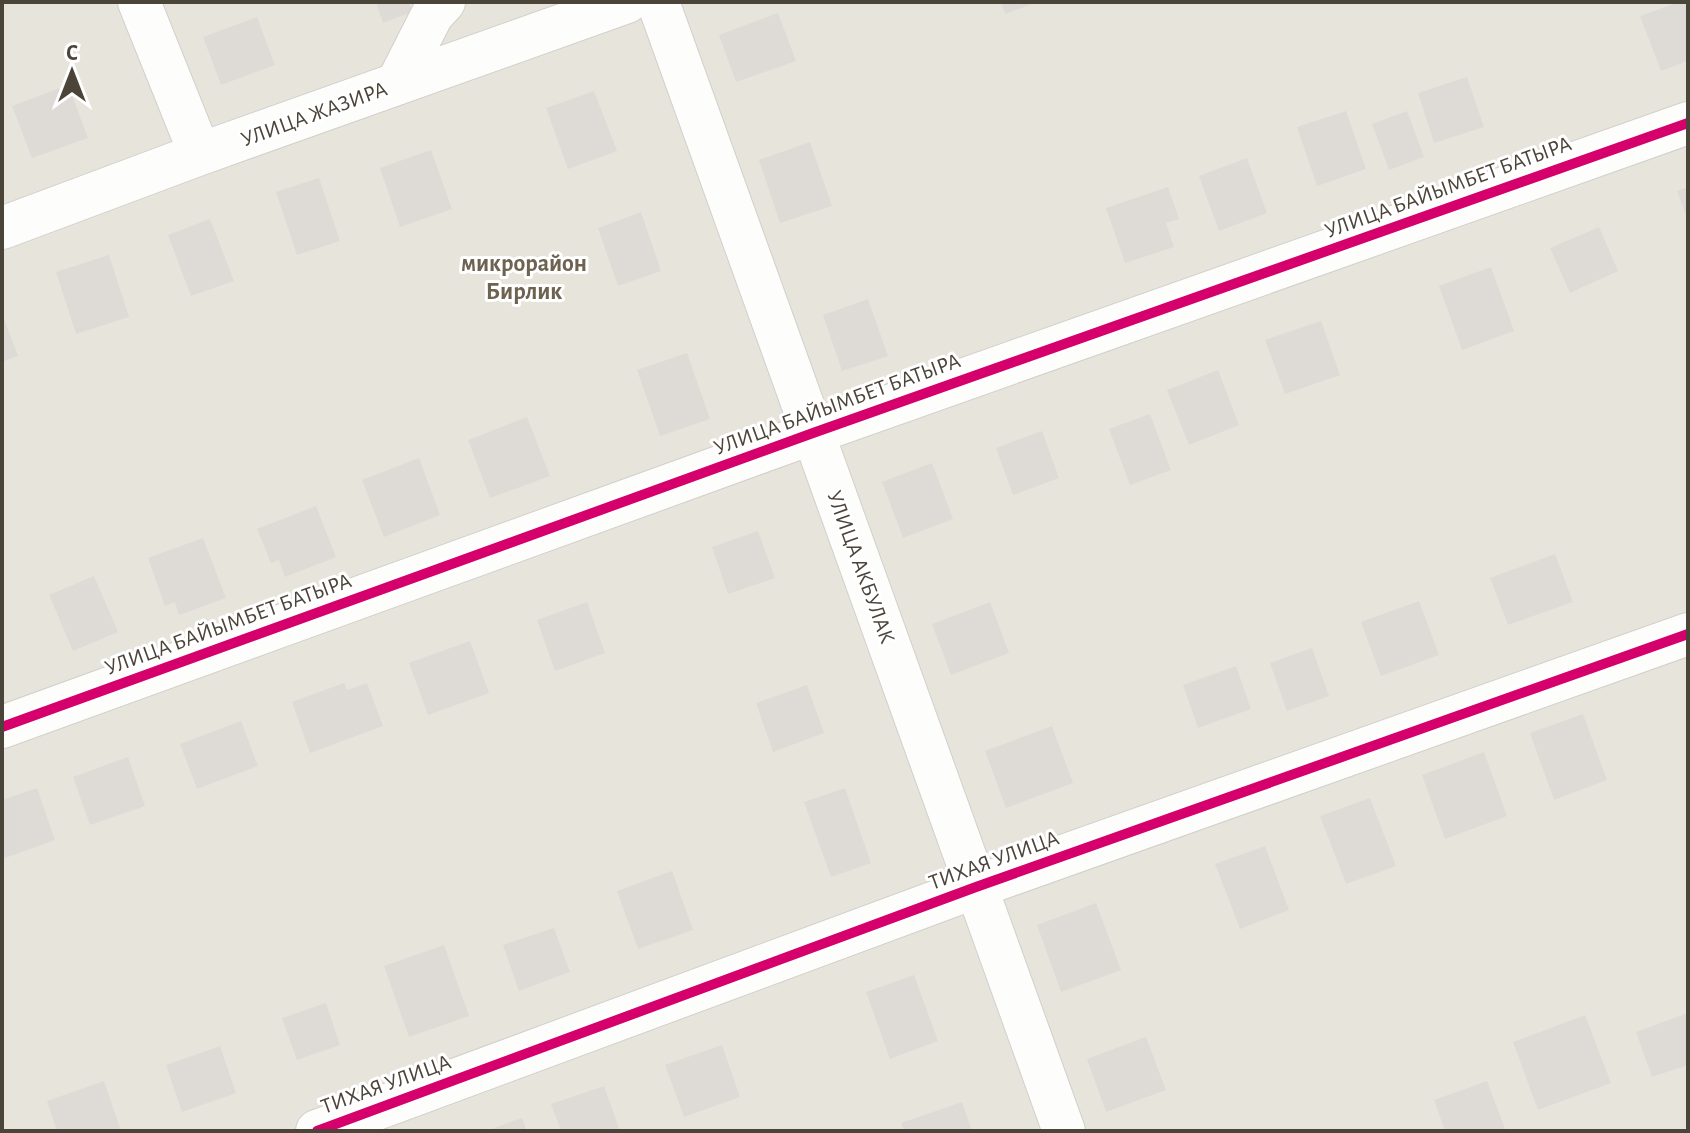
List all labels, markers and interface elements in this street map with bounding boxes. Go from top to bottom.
north arrow [32,32,112,112]
text: С [66,42,78,64]
street label: УЛИЦА ЖАЗИРА [238,77,390,151]
street label: УЛИЦА БАЙЫМБЕТ БАТЫРА [1322,132,1574,242]
district label: микрорайон Бирлик [461,252,587,304]
street label: УЛИЦА БАЙЫМБЕТ БАТЫРА [711,349,963,459]
street label: УЛИЦА АКБУЛАК [823,488,899,646]
street label: УЛИЦА БАЙЫМБЕТ БАТЫРА [102,569,354,679]
street label: ТИХАЯ УЛИЦА [926,826,1062,894]
street label: ТИХАЯ УЛИЦА [318,1050,454,1118]

